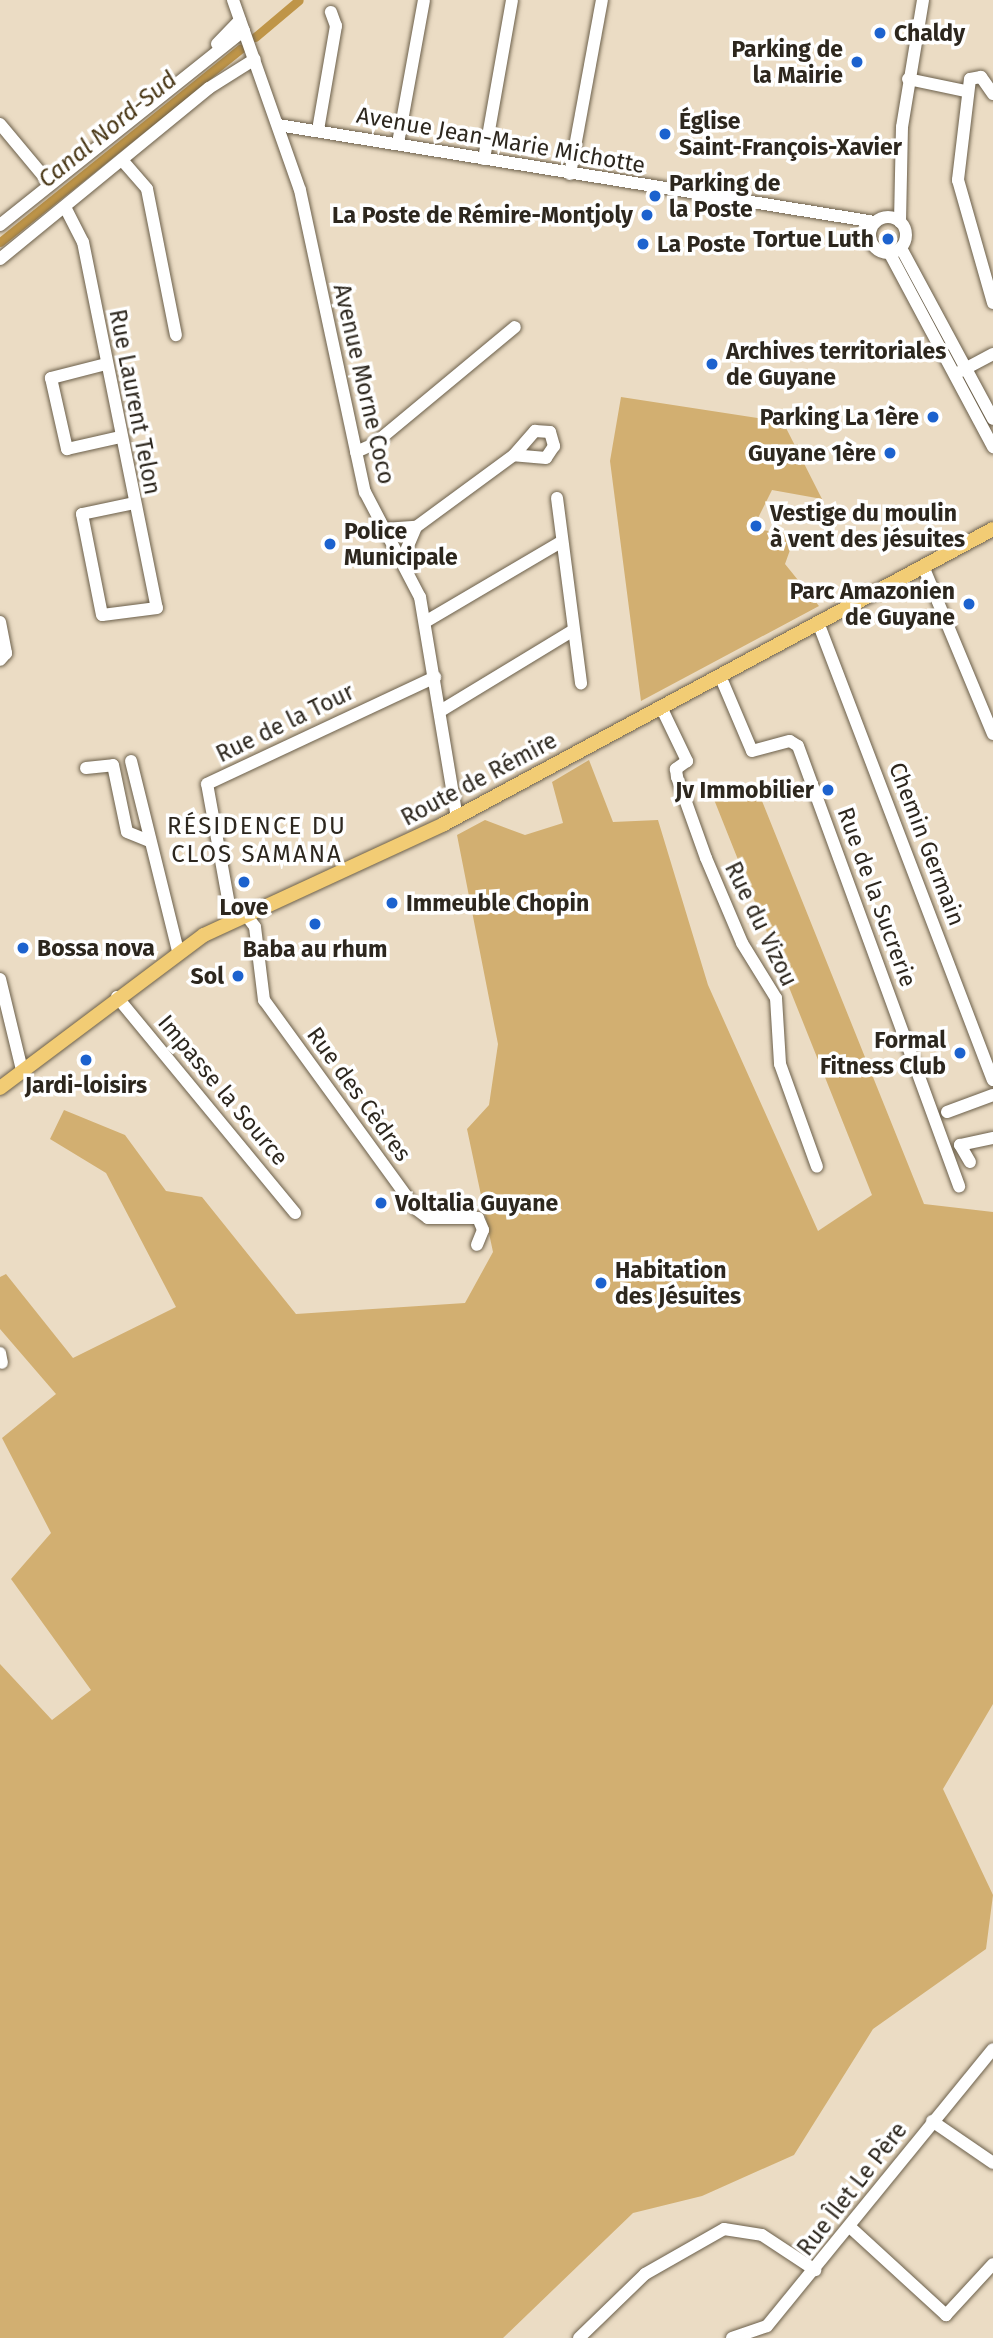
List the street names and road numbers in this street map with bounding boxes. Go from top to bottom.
street label: Avenue Jean-Marie Michotte [355,101,647,179]
street label: Avenue Morne Coco [328,281,400,487]
street label: Rue Laurent Telon [103,307,167,497]
street label: Rue de la Tour [212,678,358,768]
street label: Route de Rémire [396,726,562,832]
street label: Chemin Germain [883,759,971,929]
street label: Rue de la Sucrerie [832,803,922,991]
street label: Rue du Vizou [719,857,803,991]
street label: Impasse la Source [152,1009,294,1171]
street label: Rue des Cèdres [301,1021,417,1167]
street label: Rue Îlet Le Père [791,2117,913,2261]

